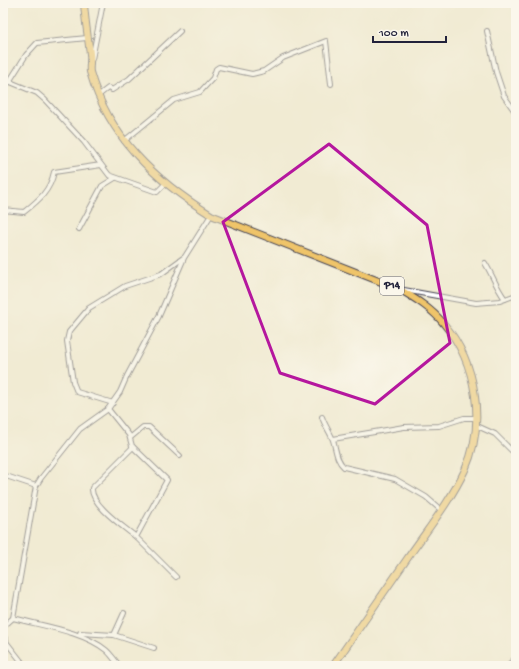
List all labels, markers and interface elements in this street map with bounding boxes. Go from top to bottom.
scale bar [373,18,446,44]
text: 100 m [378,27,409,41]
road number: P14 [380,277,404,295]

